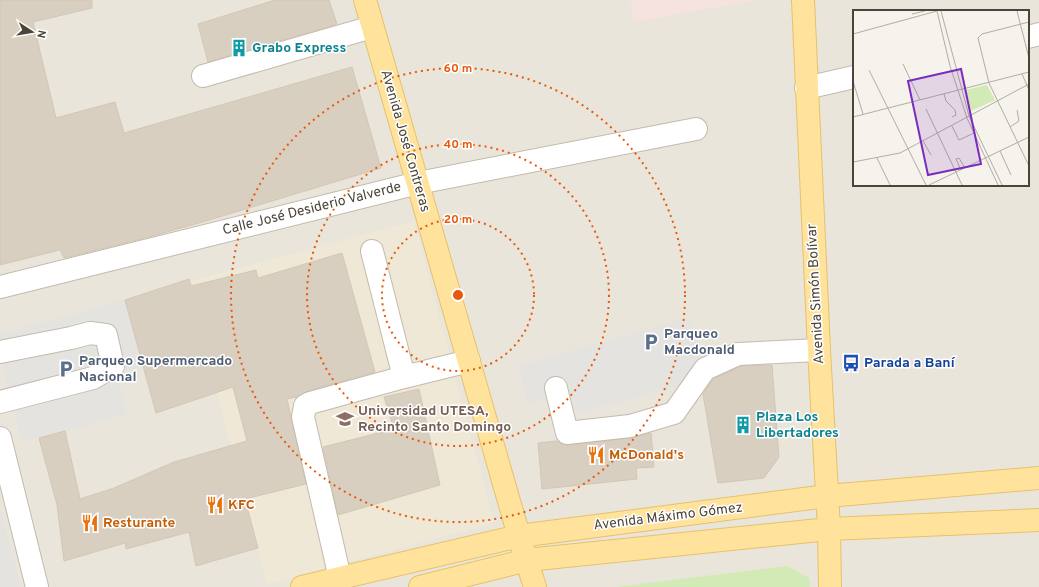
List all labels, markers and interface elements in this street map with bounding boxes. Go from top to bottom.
inset map [853,10,1029,186]
north arrow [12,12,52,52]
text: N [33,29,48,39]
building icon: Grabo Express [229,38,249,58]
place label: Grabo Express [252,40,346,57]
text: 60 m [444,61,472,77]
street label: Avenida José Contreras [377,68,433,214]
text: 40 m [443,137,473,153]
street label: Calle José Desiderio Valverde [221,179,403,239]
text: 20 m [444,212,472,228]
street label: Avenida Simón Bolívar [804,223,828,365]
centre of rings [451,288,465,302]
place label: Parqueo Macdonald [664,326,735,359]
parking icon: Parqueo Macdonald [641,332,661,352]
place label: Parqueo Supermercado Nacional [79,353,232,386]
bus stop icon: Parada a Baní [841,353,861,373]
place label: Parada a Baní [864,355,956,372]
parking icon: Parqueo Supermercado Nacional [56,359,76,379]
place label: Universidad UTESA, Recinto Santo Domingo [358,403,511,436]
school or university icon: Universidad UTESA, Recinto Santo Domingo [335,409,355,429]
place label: Plaza Los Libertadores [756,409,839,442]
building icon: Plaza Los Libertadores [733,415,753,435]
restaurant icon: McDonald's [586,445,606,465]
place label: McDonald's [609,447,684,464]
restaurant icon: KFC [205,495,225,515]
place label: KFC [228,497,255,514]
street label: Avenida Máximo Gómez [592,499,744,535]
restaurant icon: Resturante [80,513,100,533]
place label: Resturante [103,515,176,532]

